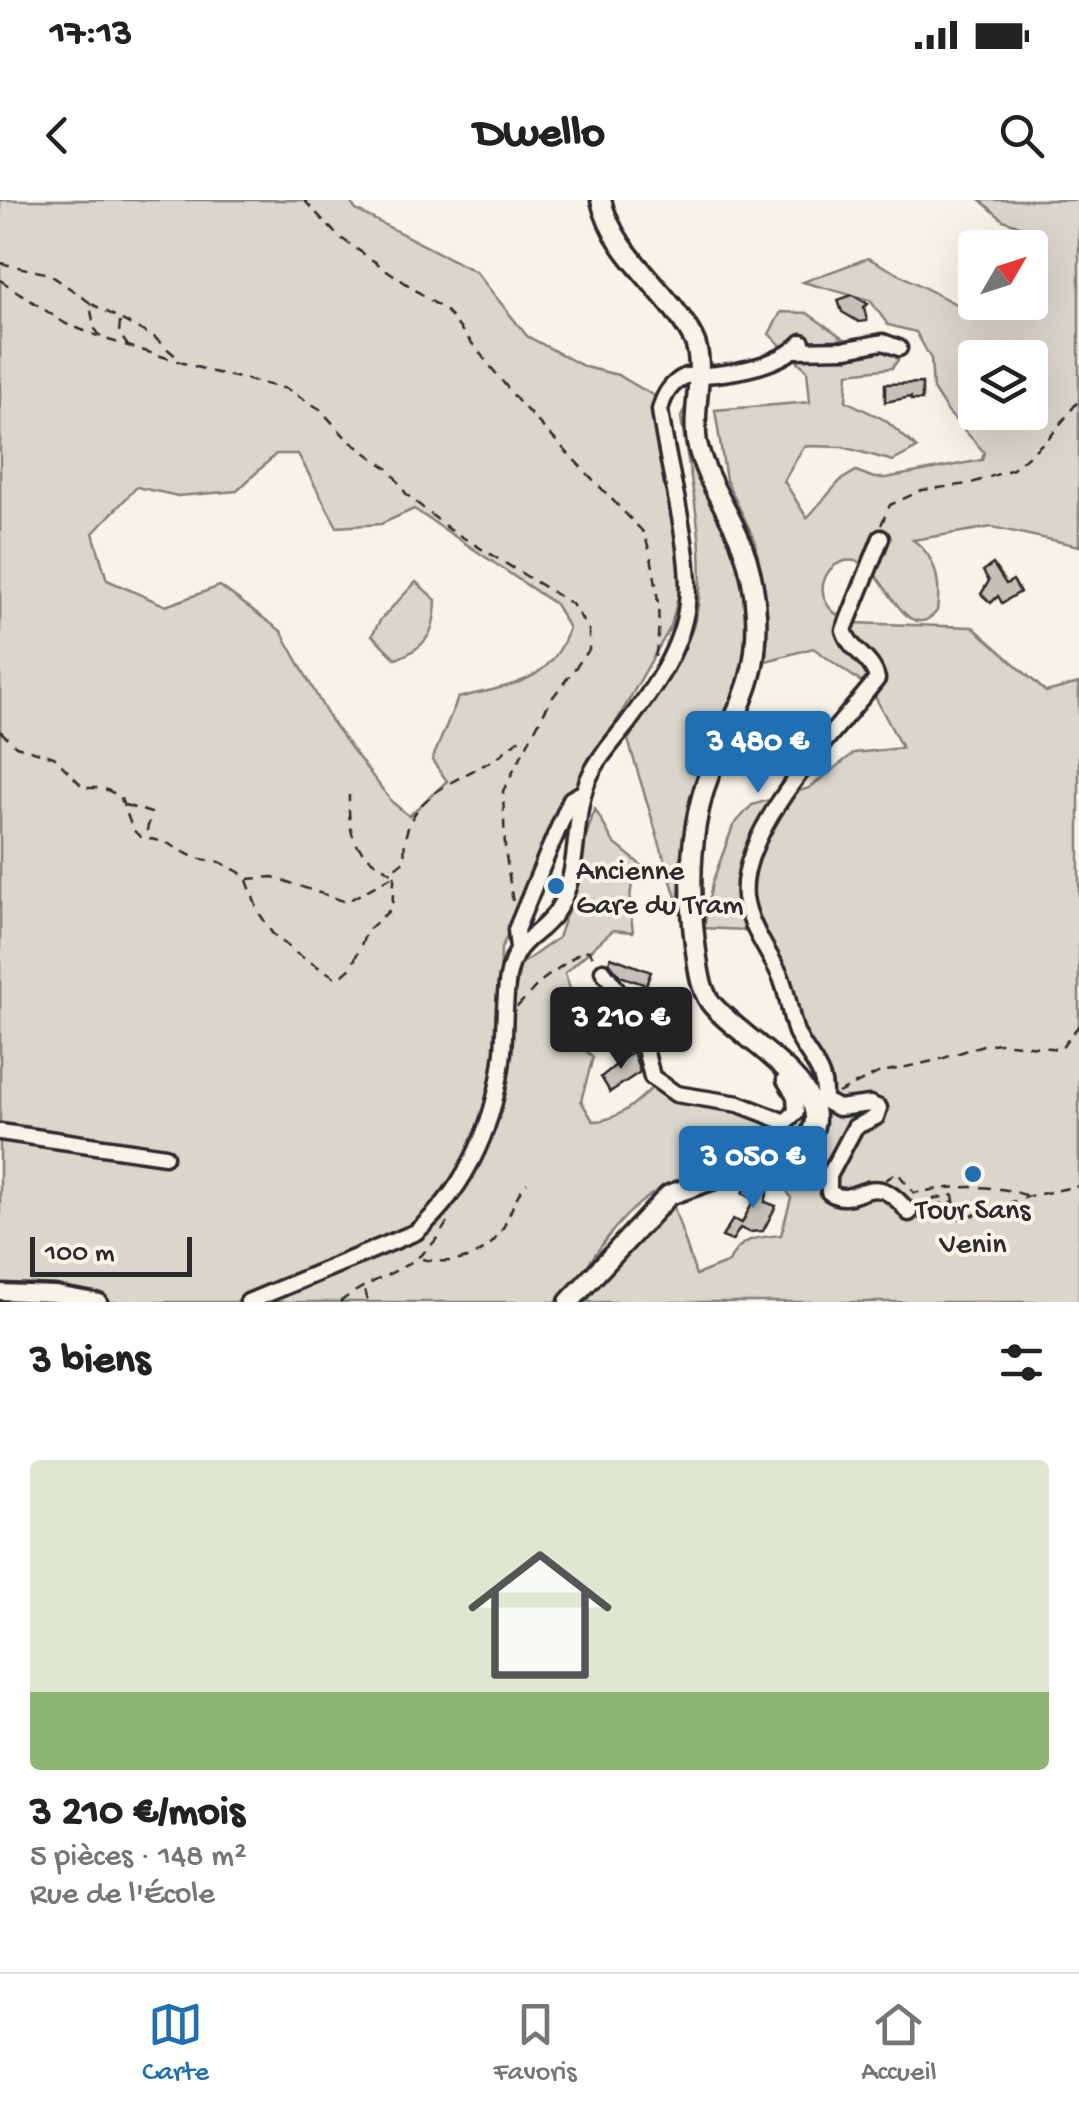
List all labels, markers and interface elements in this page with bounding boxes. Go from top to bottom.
text: 17:13 [50,13,132,57]
icon: back [30,108,85,163]
icon: search [994,108,1049,163]
text: Dwello [474,109,605,162]
north arrow [958,230,1048,320]
map controls [958,230,1048,430]
button: layers [958,340,1048,430]
pin: 3 480 € [666,711,850,796]
text: 3 480 € [707,724,809,762]
place label: Ancienne Gare du Tram [576,856,744,925]
marker: Ancienne Gare du Tram [545,875,567,897]
pin: 3 210 € [529,987,713,1072]
text: 3 210 € [572,1000,670,1038]
pin: 3 050 € [661,1126,845,1211]
text: 3 050 € [701,1139,805,1177]
marker: Tour Sans Venin [962,1163,984,1185]
place label: Tour Sans Venin [914,1195,1031,1264]
scale bar [30,1232,192,1276]
text: 100 m [45,1238,115,1271]
icon: filters [994,1335,1049,1390]
text: 3 biens [30,1338,150,1387]
icon: home [450,1525,630,1705]
text: 3 210 €/mois [30,1790,244,1839]
text: 5 pièces · 148 m² [30,1839,247,1877]
text: Rue de l'École [30,1877,215,1915]
tab: Carte [142,1997,209,2090]
tab: Favoris [494,1997,577,2090]
tab: Accueil [861,1997,937,2090]

